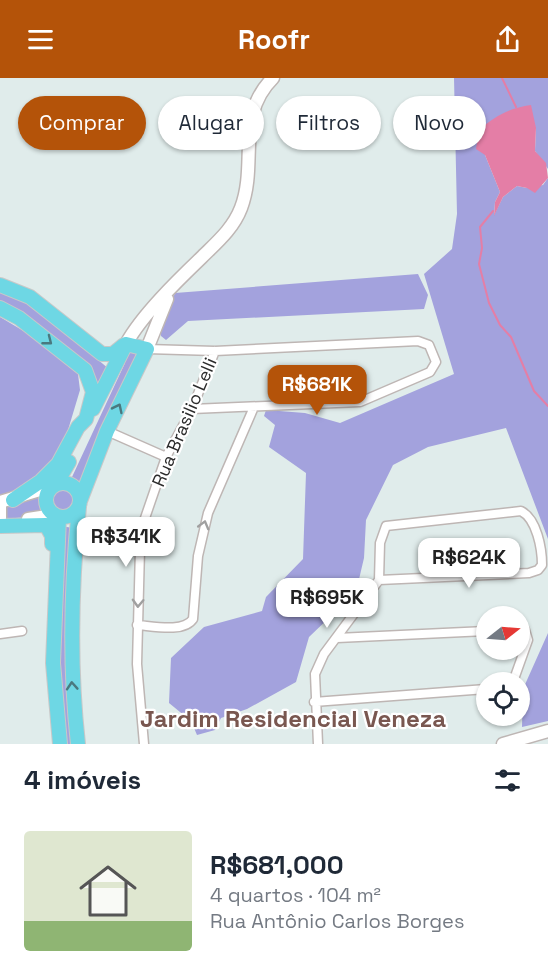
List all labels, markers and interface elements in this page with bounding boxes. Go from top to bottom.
text: Roofr [238,22,310,57]
icon: menu [24,23,57,56]
icon: share [491,23,524,56]
chip: Comprar [18,96,146,150]
chip: Alugar [158,96,264,150]
chip: Filtros [276,96,381,150]
chip: Novo [393,96,486,150]
one-way arrow [42,333,53,344]
street label: Rua Brasilio Lelli [146,354,222,490]
pin: R$681K [268,365,366,416]
text: R$681K [282,371,352,397]
one-way arrow [111,403,123,414]
pin: R$341K [77,517,175,568]
one-way arrow [197,520,210,530]
text: R$341K [91,523,161,549]
pin: R$624K [420,538,518,589]
text: R$624K [432,544,506,570]
pin: R$695K [278,578,376,629]
text: R$695K [290,584,364,610]
one-way arrow [132,599,145,608]
north arrow [476,606,530,660]
map controls [476,606,530,726]
button: locate [476,672,530,726]
one-way arrow [66,681,79,690]
district label: Jardim Residencial Veneza [140,703,446,734]
text: 4 imóveis [24,763,141,797]
icon: filters [491,764,524,797]
text: R$681,000 [210,848,343,882]
icon: home [72,855,144,927]
text: 4 quartos · 104 m² [210,882,381,908]
text: Rua Antônio Carlos Borges [210,908,464,934]

